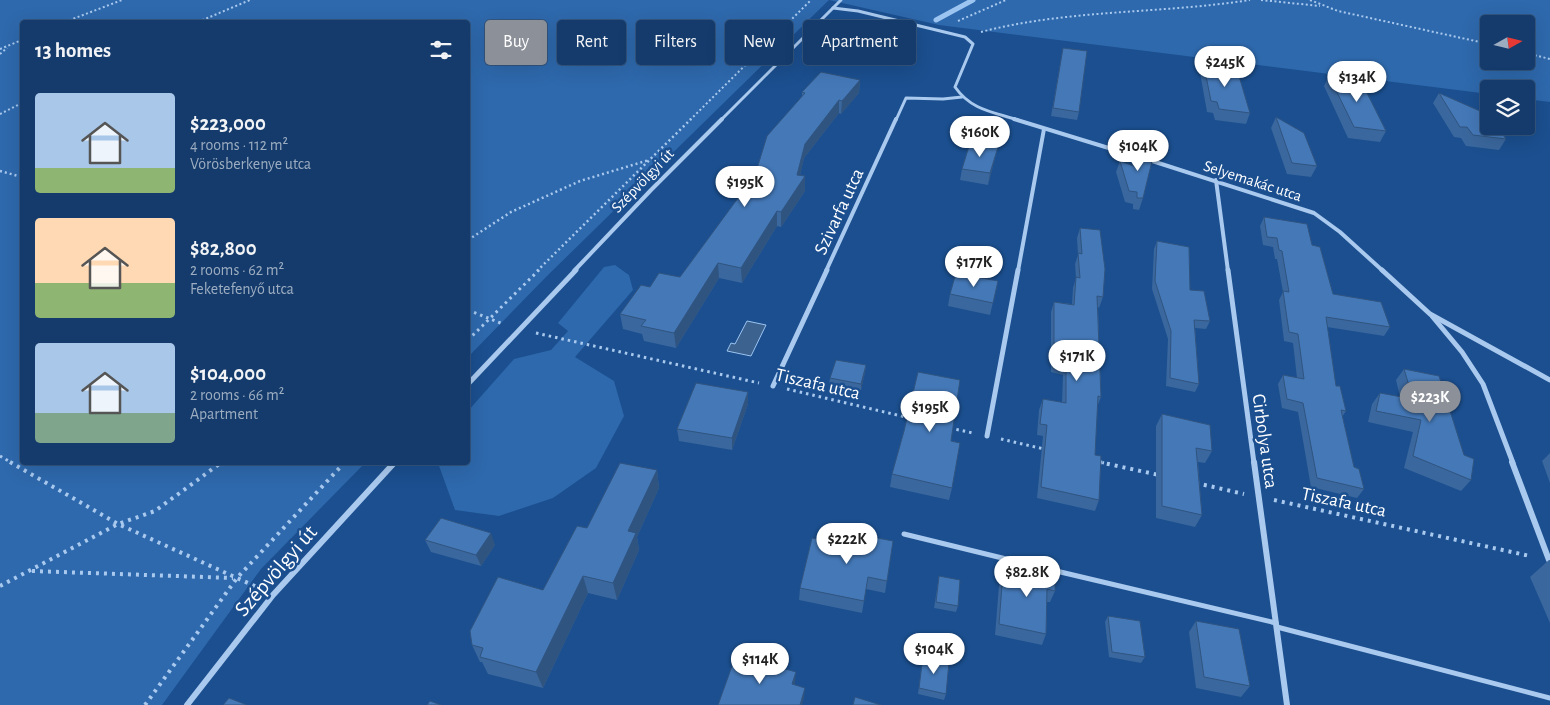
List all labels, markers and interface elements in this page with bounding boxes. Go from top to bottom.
north arrow [1480,15,1535,70]
map controls [1480,15,1535,135]
chip: Buy [485,20,547,65]
chip: Rent [557,20,626,65]
chip: Filters [636,20,715,65]
chip: New [725,20,793,65]
chip: Apartment [803,20,916,65]
icon: filters [427,36,455,64]
text: 13 homes [35,40,111,61]
pin: $245K [1190,46,1260,88]
text: $245K [1205,54,1245,70]
pin: $134K [1322,61,1392,103]
text: $134K [1338,69,1376,85]
button: layers [1480,80,1535,135]
icon: home [75,113,135,173]
text: $223,000 [190,113,266,134]
pin: $160K [945,116,1015,158]
text: $160K [961,124,999,140]
pin: $104K [1103,130,1173,172]
text: 4 rooms · 112 m² [190,137,288,153]
text: $104K [1119,138,1157,154]
street label: Szépvölgyi út [608,146,678,216]
text: Vörösberkenye utca [190,156,311,172]
street label: Selyemakác utca [1201,158,1304,205]
street label: Szivarfa utca [811,165,868,258]
pin: $195K [710,166,780,208]
text: $195K [727,174,763,190]
icon: home [75,238,135,298]
text: $82,800 [190,238,257,259]
pin: $177K [939,246,1009,288]
text: $177K [956,254,992,270]
text: 2 rooms · 62 m² [190,262,284,278]
text: Feketefenyő utca [190,281,294,297]
pin: $171K [1042,340,1112,382]
text: $171K [1060,348,1094,364]
icon: home [75,363,135,423]
text: $104,000 [190,363,266,384]
street label: Tiszafa utca [774,366,862,403]
pin: $223K [1395,380,1465,423]
text: 2 rooms · 66 m² [190,387,284,403]
text: $223K [1411,389,1449,405]
pin: $195K [895,390,965,433]
street label: Cirbolya utca [1248,393,1281,490]
text: $195K [912,399,948,415]
text: Apartment [190,406,258,422]
street label: Tiszafa utca [1300,484,1388,521]
street label: Szépvölgyi út [230,521,321,620]
pin: $222K [812,522,882,565]
text: $222K [827,531,867,547]
pin: $82.8K [986,556,1068,598]
text: $82.8K [1005,564,1049,580]
pin: $104K [899,632,969,675]
text: $104K [915,641,953,657]
pin: $114K [725,642,795,685]
text: $114K [742,651,778,667]

